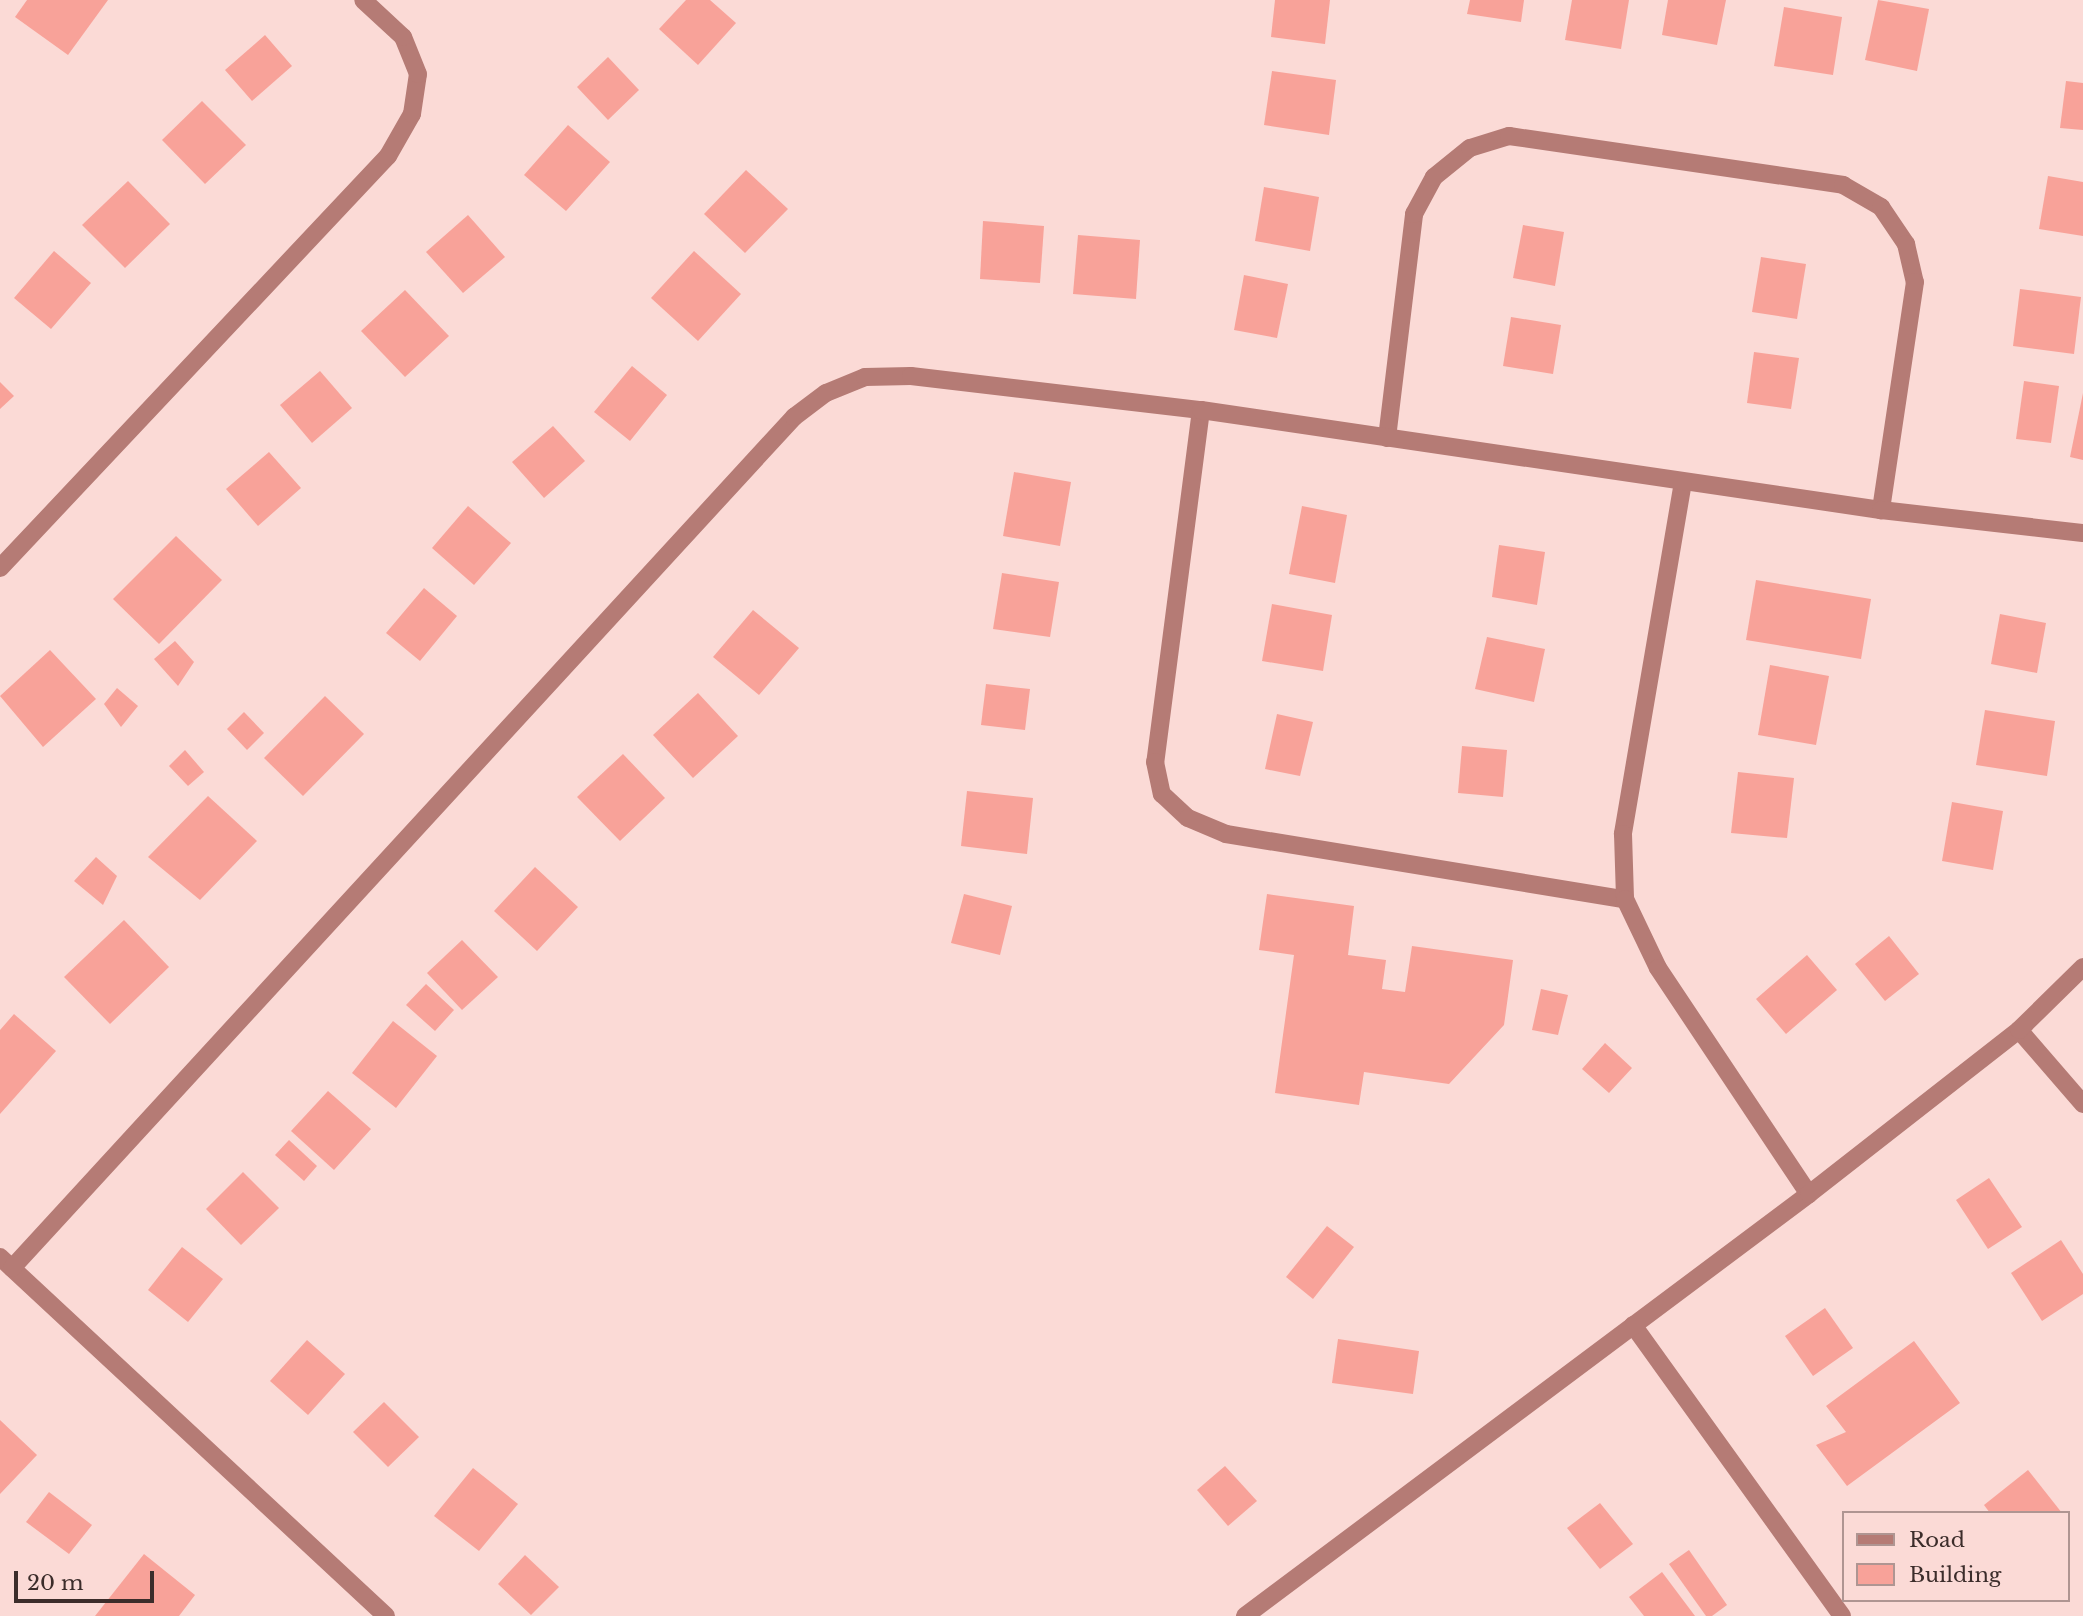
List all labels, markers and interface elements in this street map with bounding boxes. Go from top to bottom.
legend [1842,1511,2069,1602]
text: Road [1909,1527,1965,1553]
scale bar [18,1556,158,1600]
text: Building [1909,1562,2001,1588]
text: 20 m [27,1570,84,1596]

